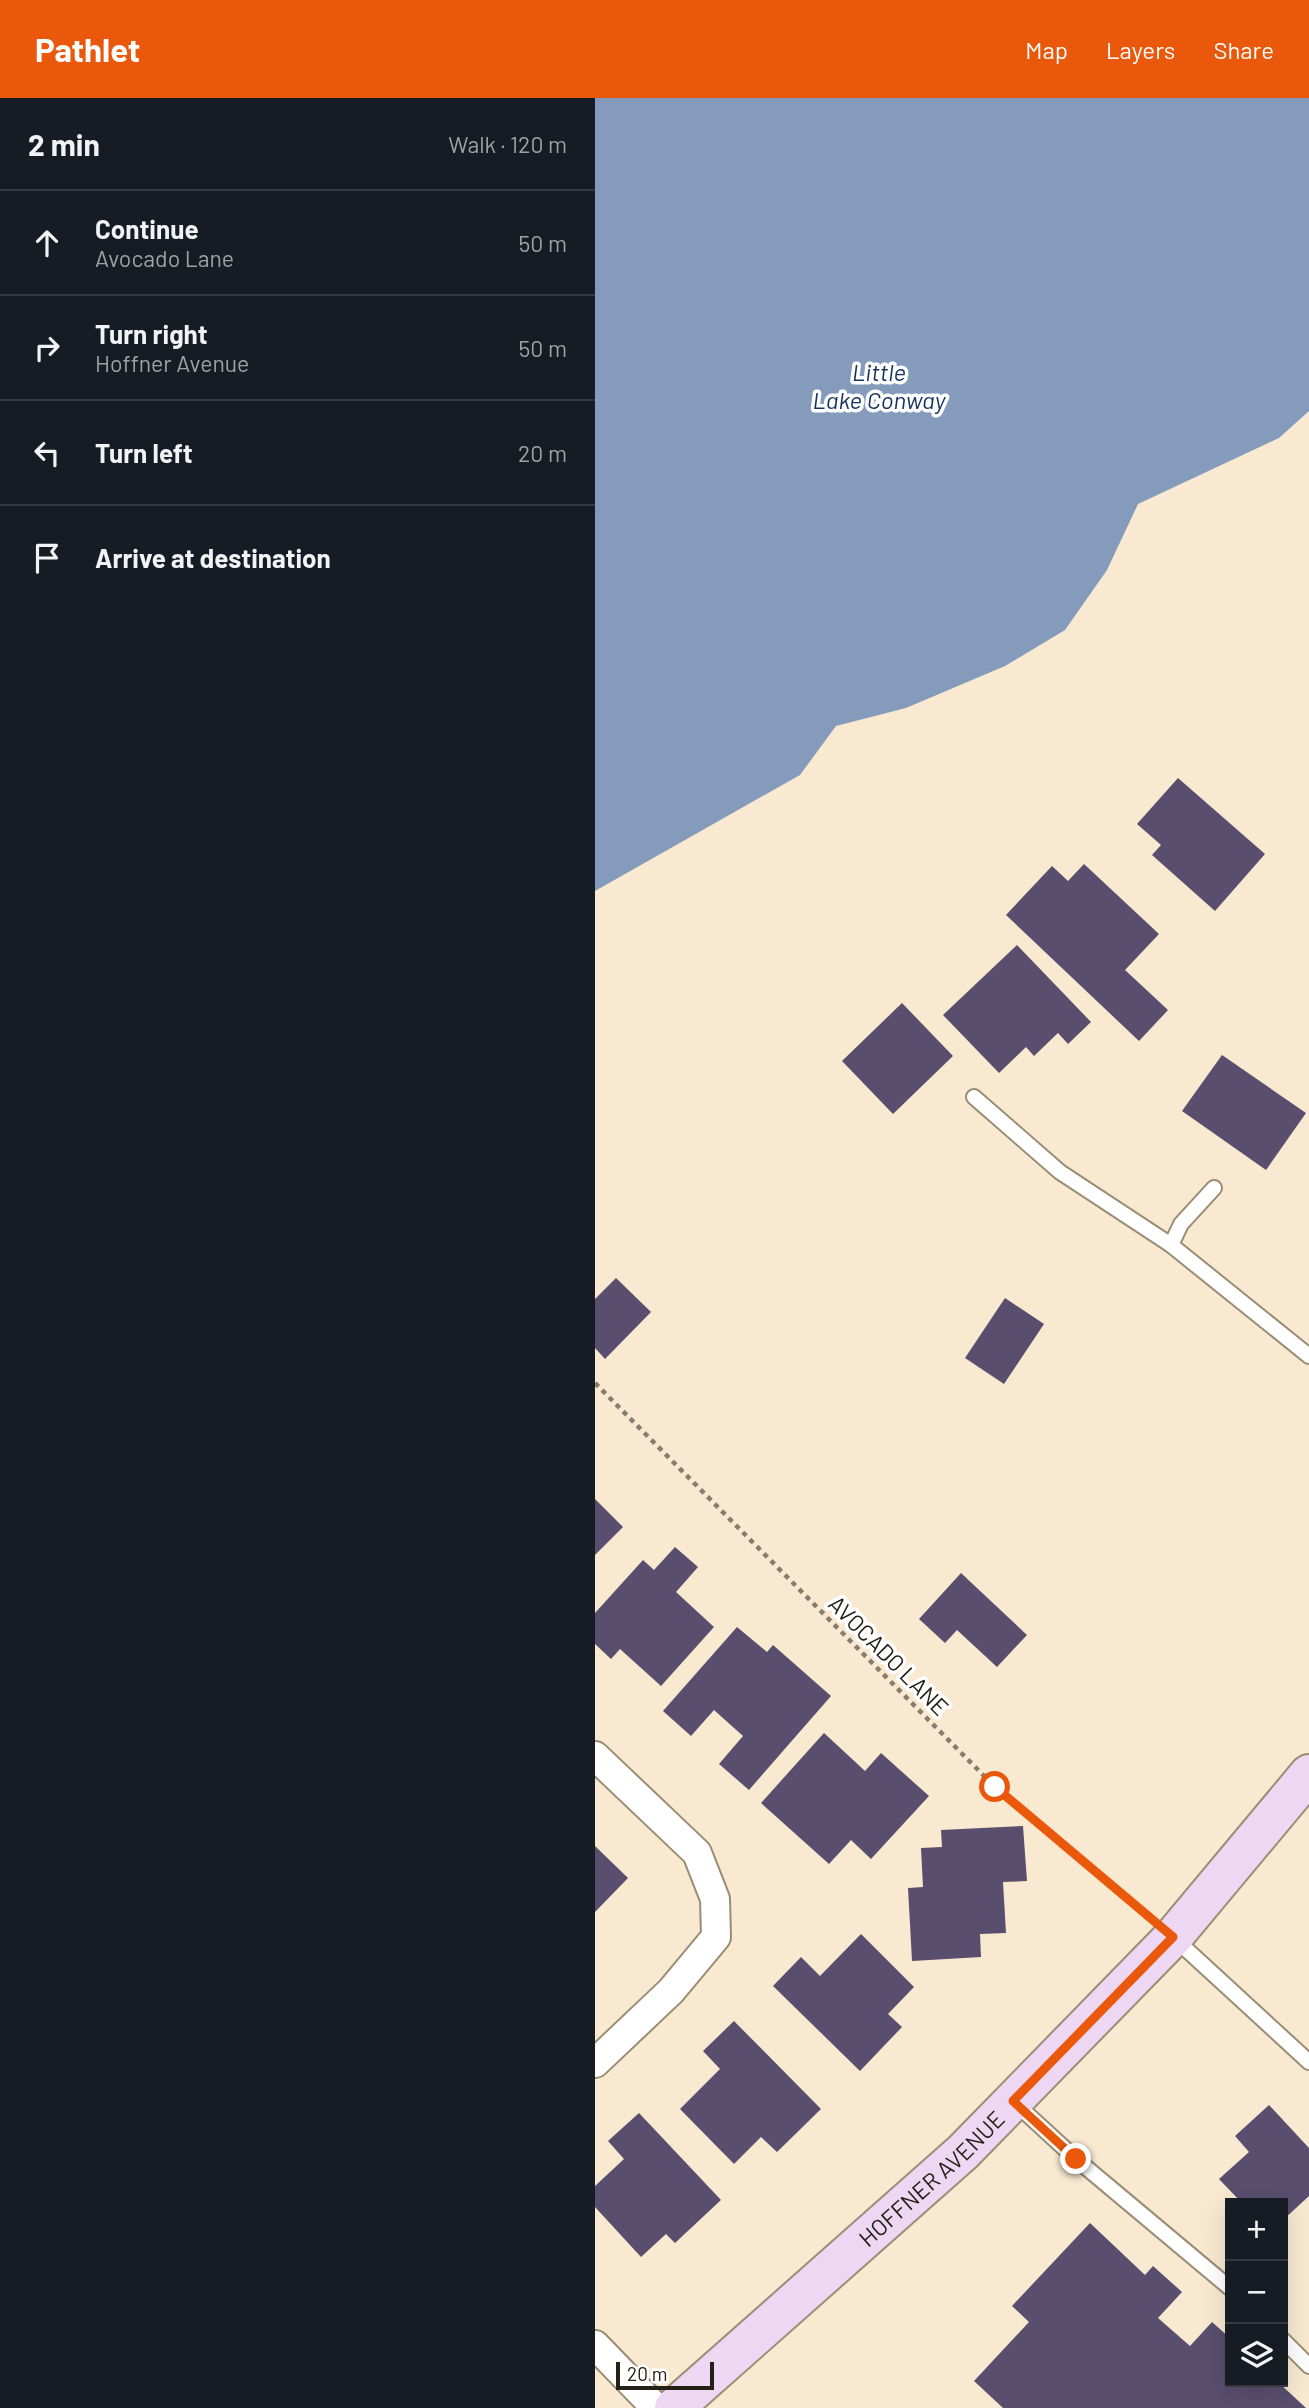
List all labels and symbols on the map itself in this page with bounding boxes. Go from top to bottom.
water label: Little Lake Conway [812,357,947,414]
street label: AVOCADO LANE [823,1589,955,1721]
route start [979,1771,1010,1802]
street label: HOFFNER AVENUE [853,2104,1010,2252]
route end [1060,2143,1091,2174]
scale bar [616,2359,714,2391]

